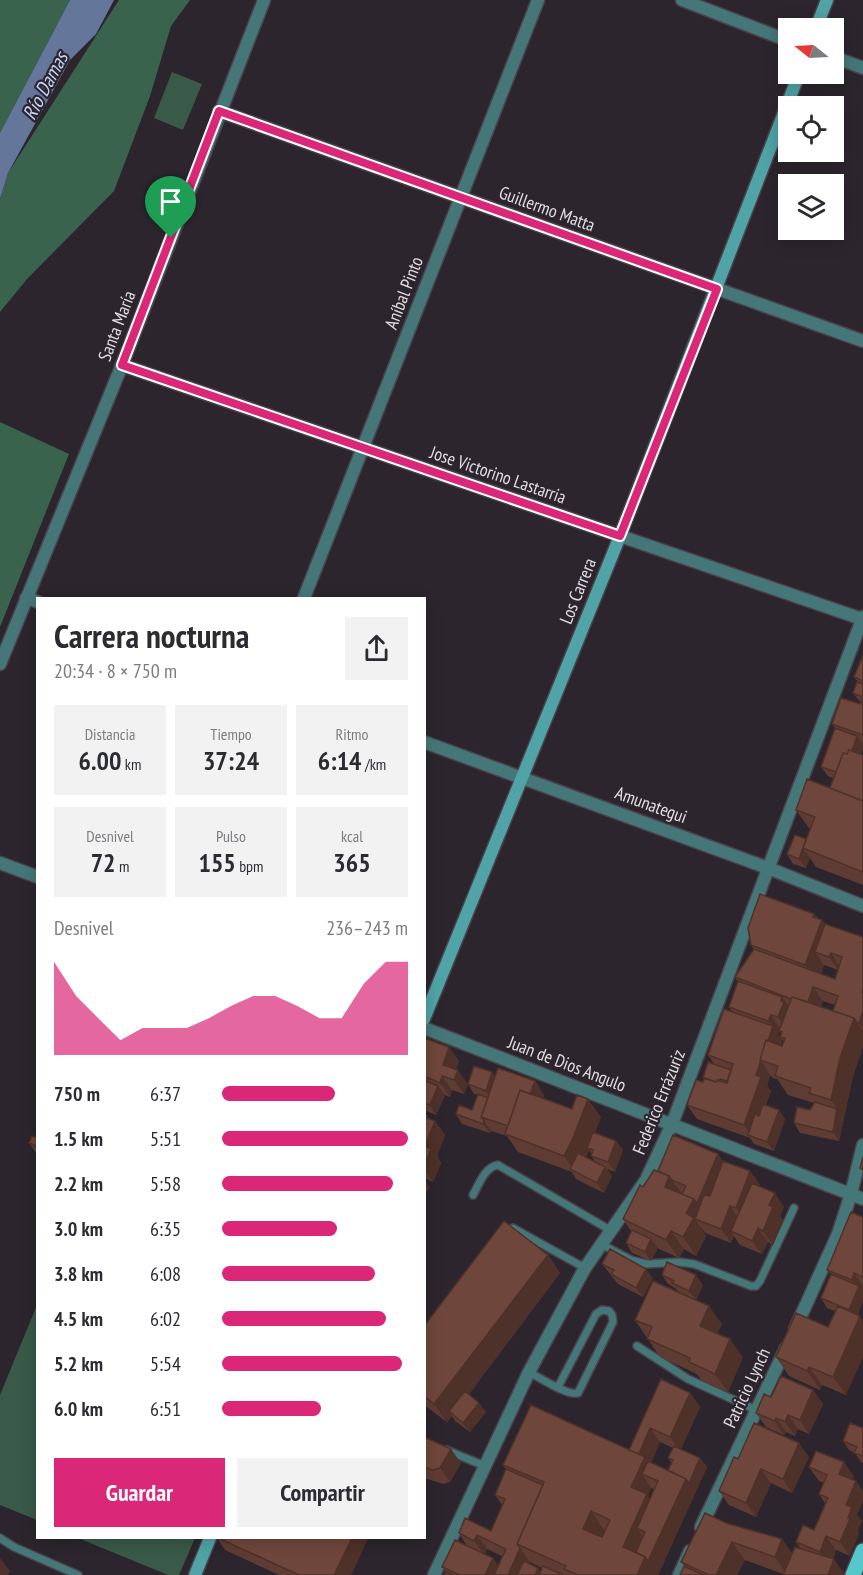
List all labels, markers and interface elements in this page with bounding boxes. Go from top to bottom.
north arrow [778,18,844,84]
map controls [778,18,844,240]
water label: Río Damas [16,46,75,124]
button: locate [778,96,844,162]
button: layers [778,174,844,240]
pin [145,176,196,238]
street label: Guillermo Matta [496,181,598,237]
icon: arrive [154,185,187,218]
street label: Aníbal Pinto [379,253,428,332]
street label: Santa María [93,287,140,364]
street label: Jose Victorino Lastarria [426,440,569,509]
street label: Los Carrera [554,555,601,627]
text: Carrera nocturna [54,614,249,657]
button: share [345,617,408,680]
text: 20:34 · 8 × 750 m [54,658,177,684]
text: Distancia [85,724,135,744]
text: Tiempo [210,724,252,744]
text: Ritmo [336,724,368,744]
text: 6.00 [79,744,121,777]
text: 37:24 [203,744,259,777]
text: 6:14 [318,744,362,777]
text: km [121,754,141,774]
text: /km [362,754,386,774]
street label: Amunategui [612,781,690,828]
text: Desnivel [86,826,134,846]
text: Pulso [216,826,246,846]
text: kcal [341,826,363,846]
text: 72 [91,846,116,879]
text: 155 [198,846,236,879]
text: 365 [333,846,371,879]
text: m [116,856,129,876]
text: bpm [236,856,264,876]
text: Desnivel [54,915,113,941]
text: 236–243 m [326,915,408,941]
street label: Juan de Dios Angulo [504,1030,630,1097]
street label: Federico Errázuriz [627,1046,690,1158]
text: 750 m [54,1081,100,1107]
text: 6:37 [150,1081,181,1107]
text: 1.5 km [54,1126,103,1152]
text: 5:51 [150,1126,181,1152]
text: 2.2 km [54,1171,103,1197]
text: 5:58 [150,1171,181,1197]
text: 3.0 km [54,1216,103,1242]
text: 6:35 [150,1216,181,1242]
text: 3.8 km [54,1261,103,1287]
text: 6:08 [150,1261,181,1287]
text: 4.5 km [54,1306,103,1332]
text: 6:02 [150,1306,181,1332]
street label: Patricio Lynch [718,1344,775,1431]
text: 5.2 km [54,1351,103,1377]
text: 5:54 [150,1351,181,1377]
text: 6.0 km [54,1396,103,1422]
text: 6:51 [150,1396,181,1422]
button: Guardar [54,1458,225,1527]
button: Compartir [237,1458,408,1527]

